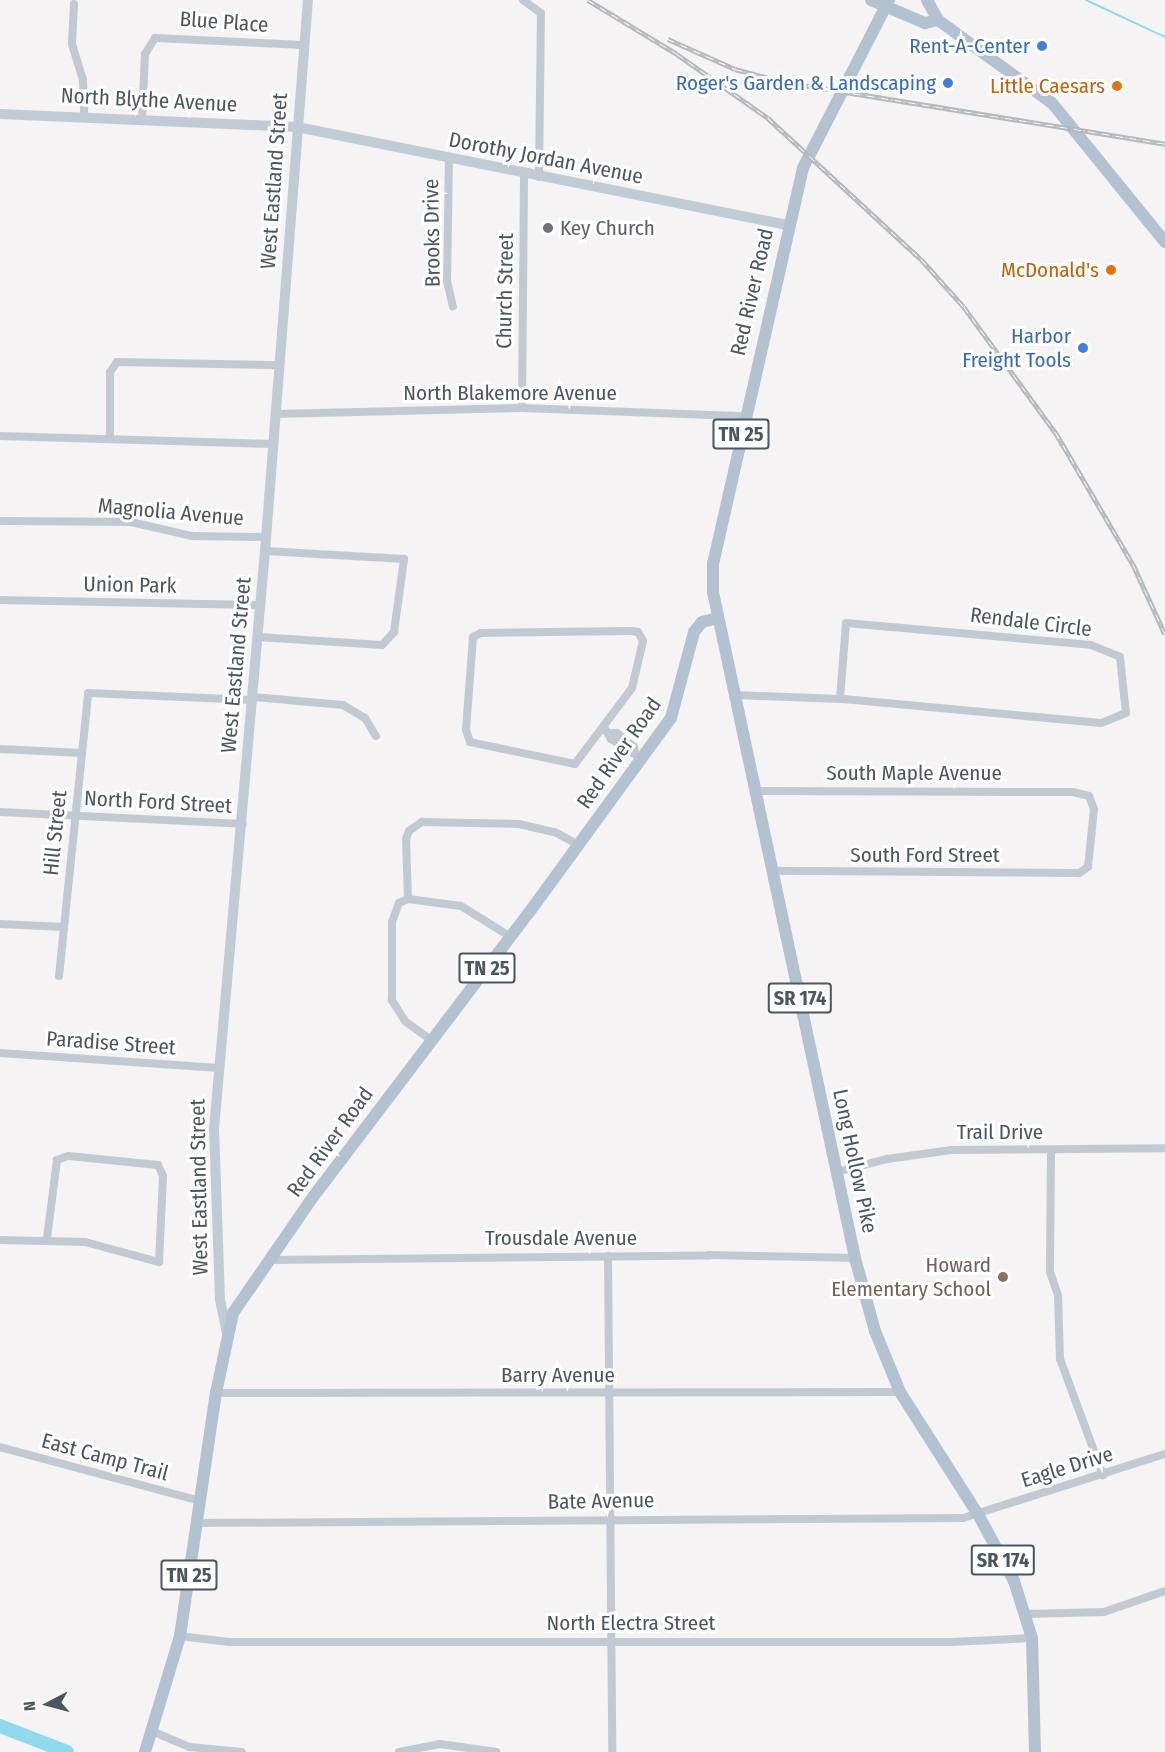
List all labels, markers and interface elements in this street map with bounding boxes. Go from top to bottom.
street label: Blue Place [179,6,269,38]
place label: Rent-A-Center [909,33,1030,59]
marker: Rent-A-Center [1035,39,1049,53]
place label: Roger's Garden & Landscaping [676,70,936,96]
place label: Little Caesars [990,73,1105,99]
marker: Roger's Garden & Landscaping [941,76,955,90]
marker: Little Caesars [1110,79,1124,93]
street label: North Blythe Avenue [60,83,238,117]
street label: West Eastland Street [255,92,293,270]
street label: Dorothy Jordan Avenue [447,127,645,189]
street label: Brooks Drive [418,179,446,287]
place label: Key Church [560,215,655,241]
marker: Key Church [541,221,555,235]
street label: Red River Road [725,226,779,358]
street label: Church Street [491,233,519,349]
place label: McDonald's [1001,257,1099,283]
marker: McDonald's [1104,263,1118,277]
place label: Harbor Freight Tools [962,323,1071,373]
marker: Harbor Freight Tools [1076,341,1090,355]
street label: North Blakemore Avenue [403,380,617,406]
road number: TN 25 [711,417,771,451]
street label: Magnolia Avenue [97,493,245,531]
street label: Union Park [83,572,177,598]
street label: West Eastland Street [216,576,256,754]
street label: Rendale Circle [969,602,1093,642]
street label: Red River Road [571,693,667,813]
street label: South Maple Avenue [826,760,1002,786]
street label: North Ford Street [83,786,233,818]
street label: Hill Street [38,789,72,877]
street label: South Ford Street [850,842,1000,868]
road number: TN 25 [457,951,517,985]
road number: SR 174 [767,981,833,1015]
street label: Paradise Street [45,1026,177,1060]
street label: Red River Road [282,1082,378,1202]
street label: Long Hollow Pike [827,1087,883,1235]
street label: West Eastland Street [185,1098,213,1276]
street label: Trail Drive [957,1119,1043,1145]
street label: Trousdale Avenue [485,1225,637,1251]
place label: Howard Elementary School [831,1252,991,1302]
marker: Howard Elementary School [996,1270,1010,1284]
street label: Barry Avenue [501,1362,615,1388]
street label: East Camp Trail [39,1428,171,1486]
street label: Eagle Drive [1018,1441,1116,1493]
street label: Bate Avenue [547,1487,655,1515]
road number: SR 174 [970,1543,1036,1577]
road number: TN 25 [159,1558,219,1592]
street label: North Electra Street [547,1610,715,1636]
north arrow [18,1674,78,1734]
text: N [20,1700,40,1712]

